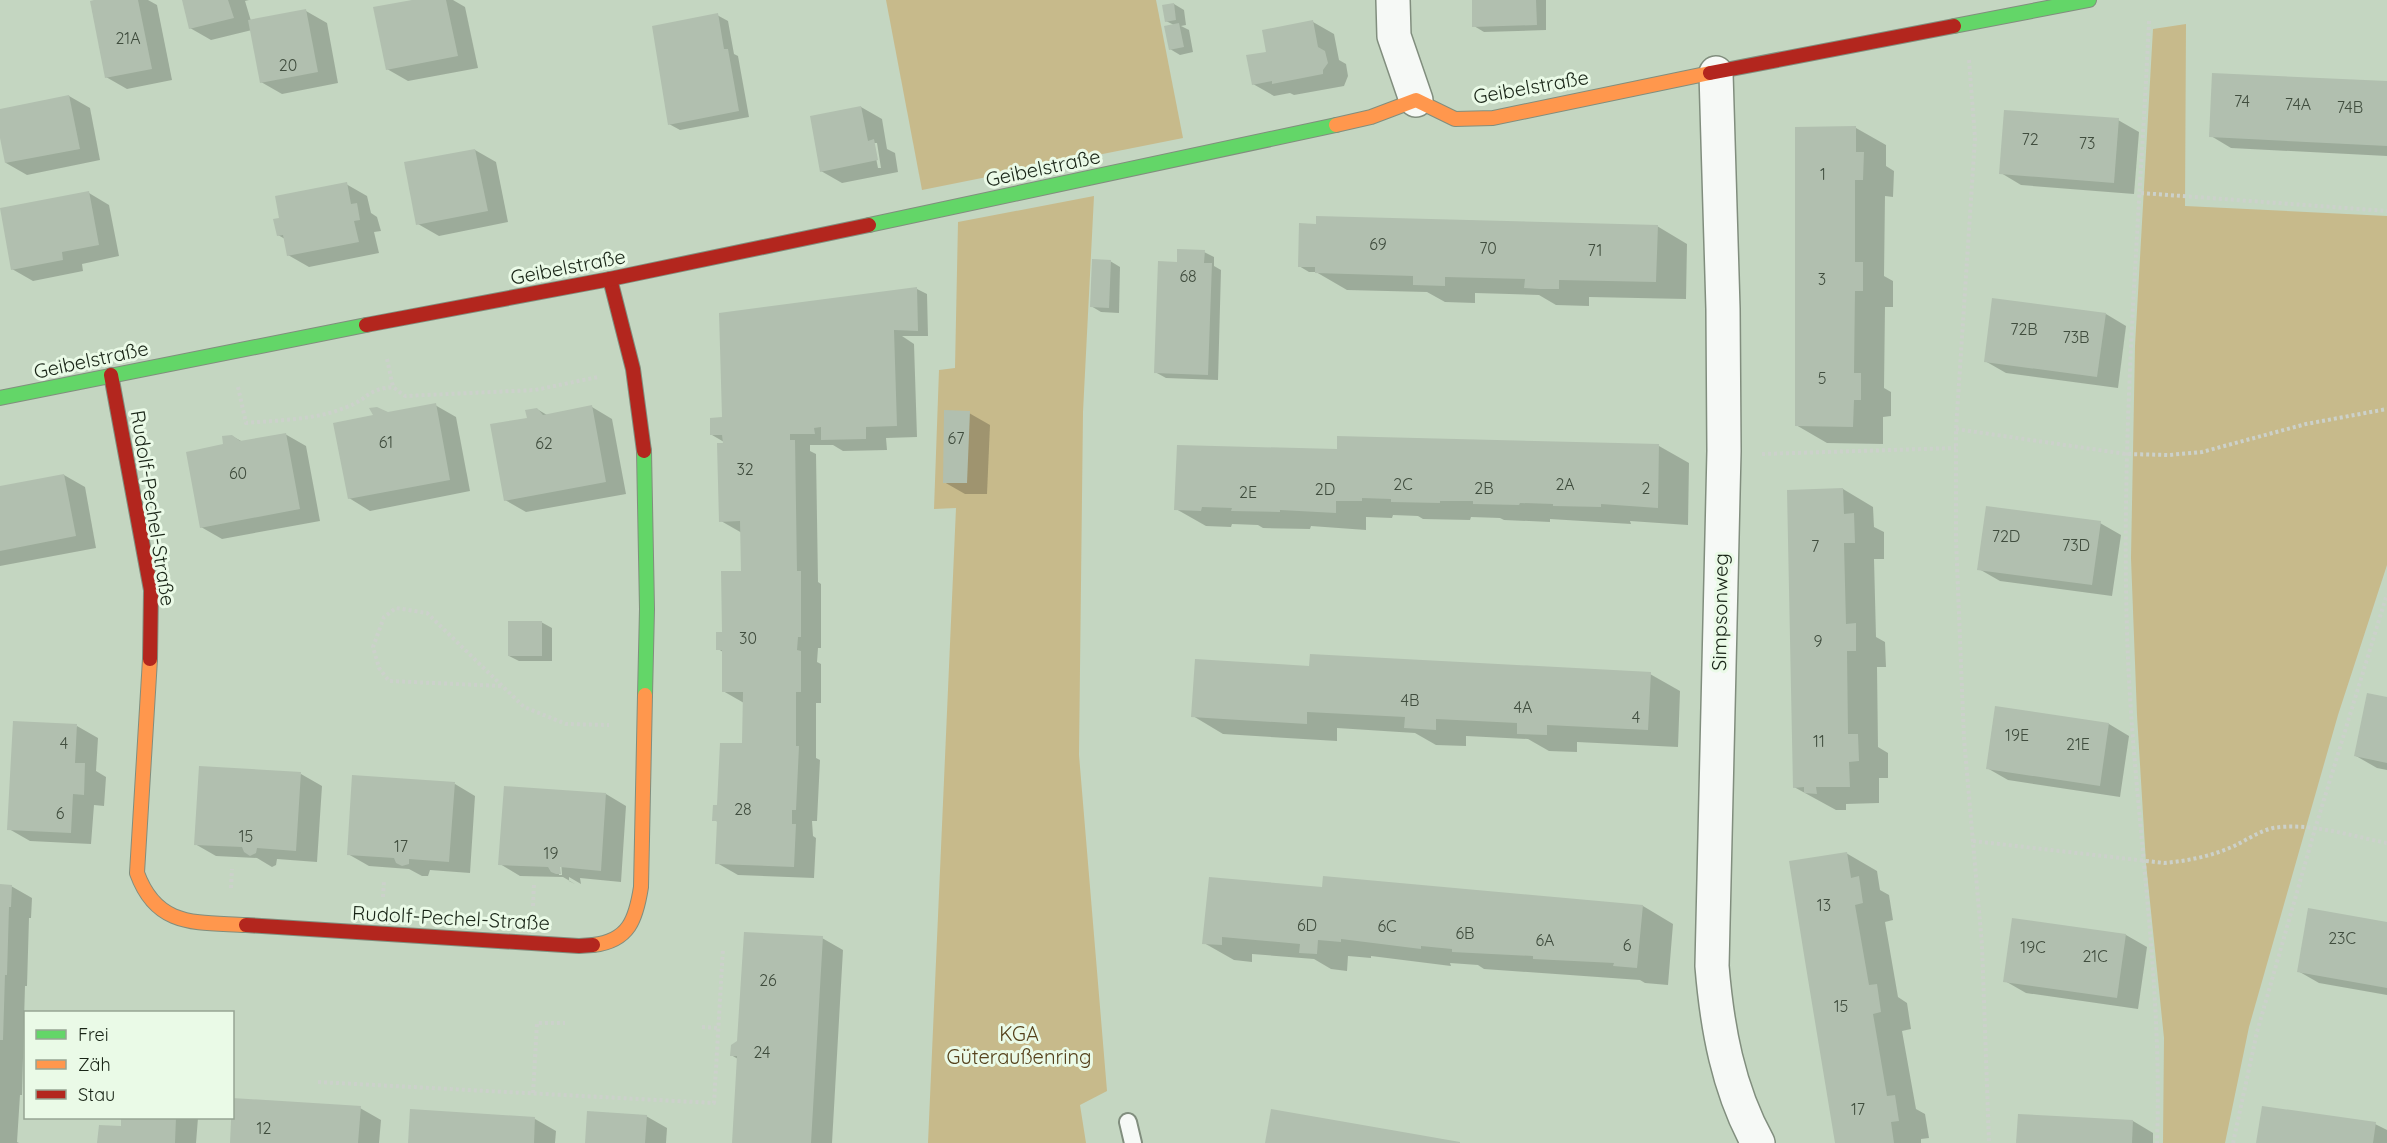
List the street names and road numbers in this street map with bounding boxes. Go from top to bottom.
street label: Geibelstraße [1471,64,1591,109]
street label: Geibelstraße [983,143,1103,192]
street label: Geibelstraße [508,243,628,290]
street label: Geibelstraße [31,335,151,384]
street label: Rudolf-Pechel-Straße [126,408,181,608]
street label: Simpsonweg [1706,553,1733,671]
street label: Rudolf-Pechel-Straße [352,900,550,935]

